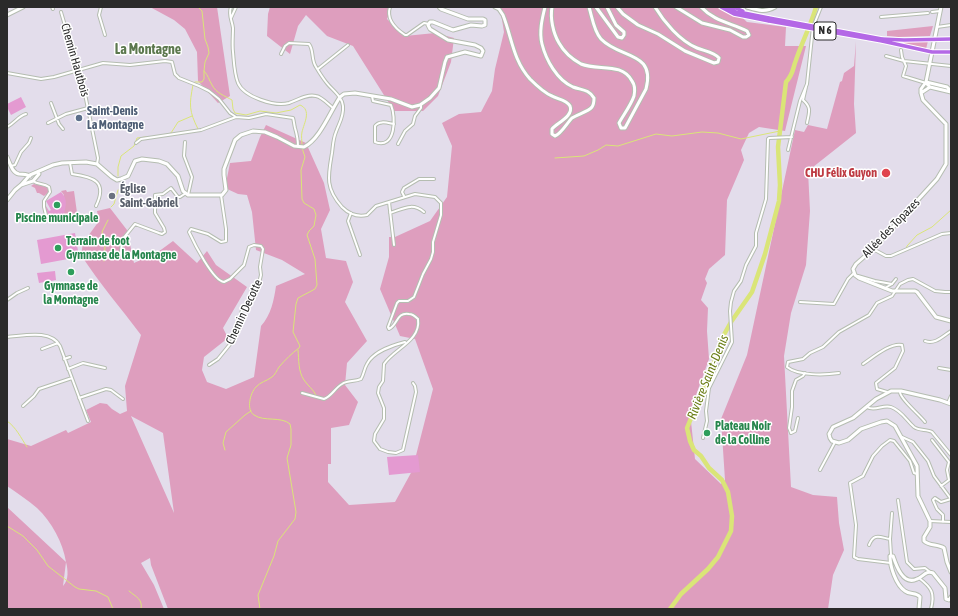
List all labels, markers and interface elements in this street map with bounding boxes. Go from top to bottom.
street label: Chemin Hautbois [58,22,92,98]
road number: N 6 [814,22,836,40]
district label: La Montagne [115,42,181,58]
place label: Saint-Denis La Montagne [87,104,144,132]
marker: Saint-Denis La Montagne [74,113,84,123]
place label: CHU Félix Guyon [805,166,877,180]
marker: CHU Félix Guyon [880,167,892,179]
place label: Église Saint-Gabriel [120,182,178,210]
marker: Église Saint-Gabriel [107,191,117,201]
street label: Allée des Topazes [859,195,923,261]
marker: Piscine municipale [52,200,62,210]
place label: Piscine municipale [16,211,98,225]
place label: Terrain de foot Gymnase de la Montagne [66,234,177,262]
marker: Terrain de foot Gymnase de la Montagne [53,243,63,253]
marker: Gymnase de la Montagne [66,267,76,277]
street label: Chemin Decotte [223,277,265,347]
place label: Gymnase de la Montagne [43,279,99,307]
water label: Rivière Saint-Denis [684,332,732,422]
place label: Plateau Noir de la Colline [715,419,770,447]
marker: Plateau Noir de la Colline [702,428,712,438]

